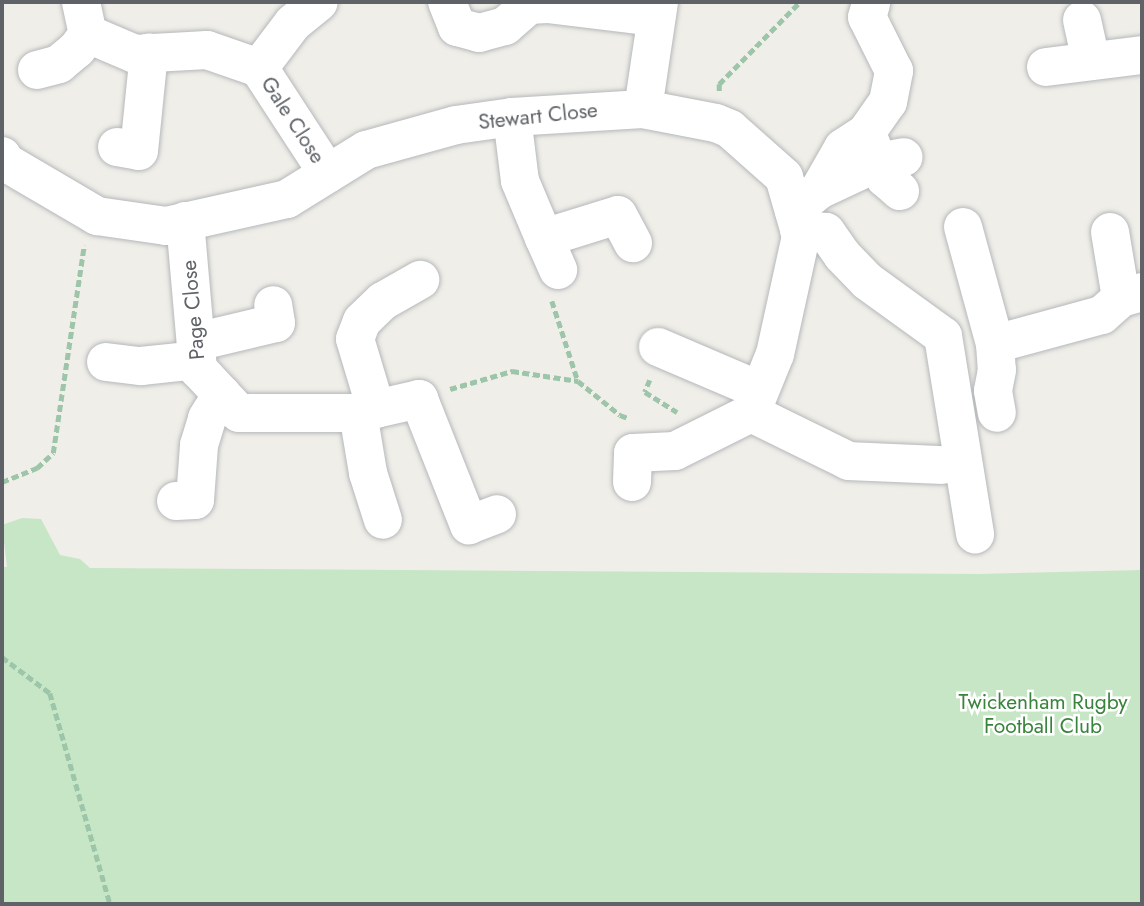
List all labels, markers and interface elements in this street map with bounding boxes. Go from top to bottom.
street label: Gale Close [256,72,330,168]
street label: Stewart Close [477,97,599,135]
street label: Page Close [176,259,210,361]
park label: Twickenham Rugby Football Club [958,689,1128,739]

